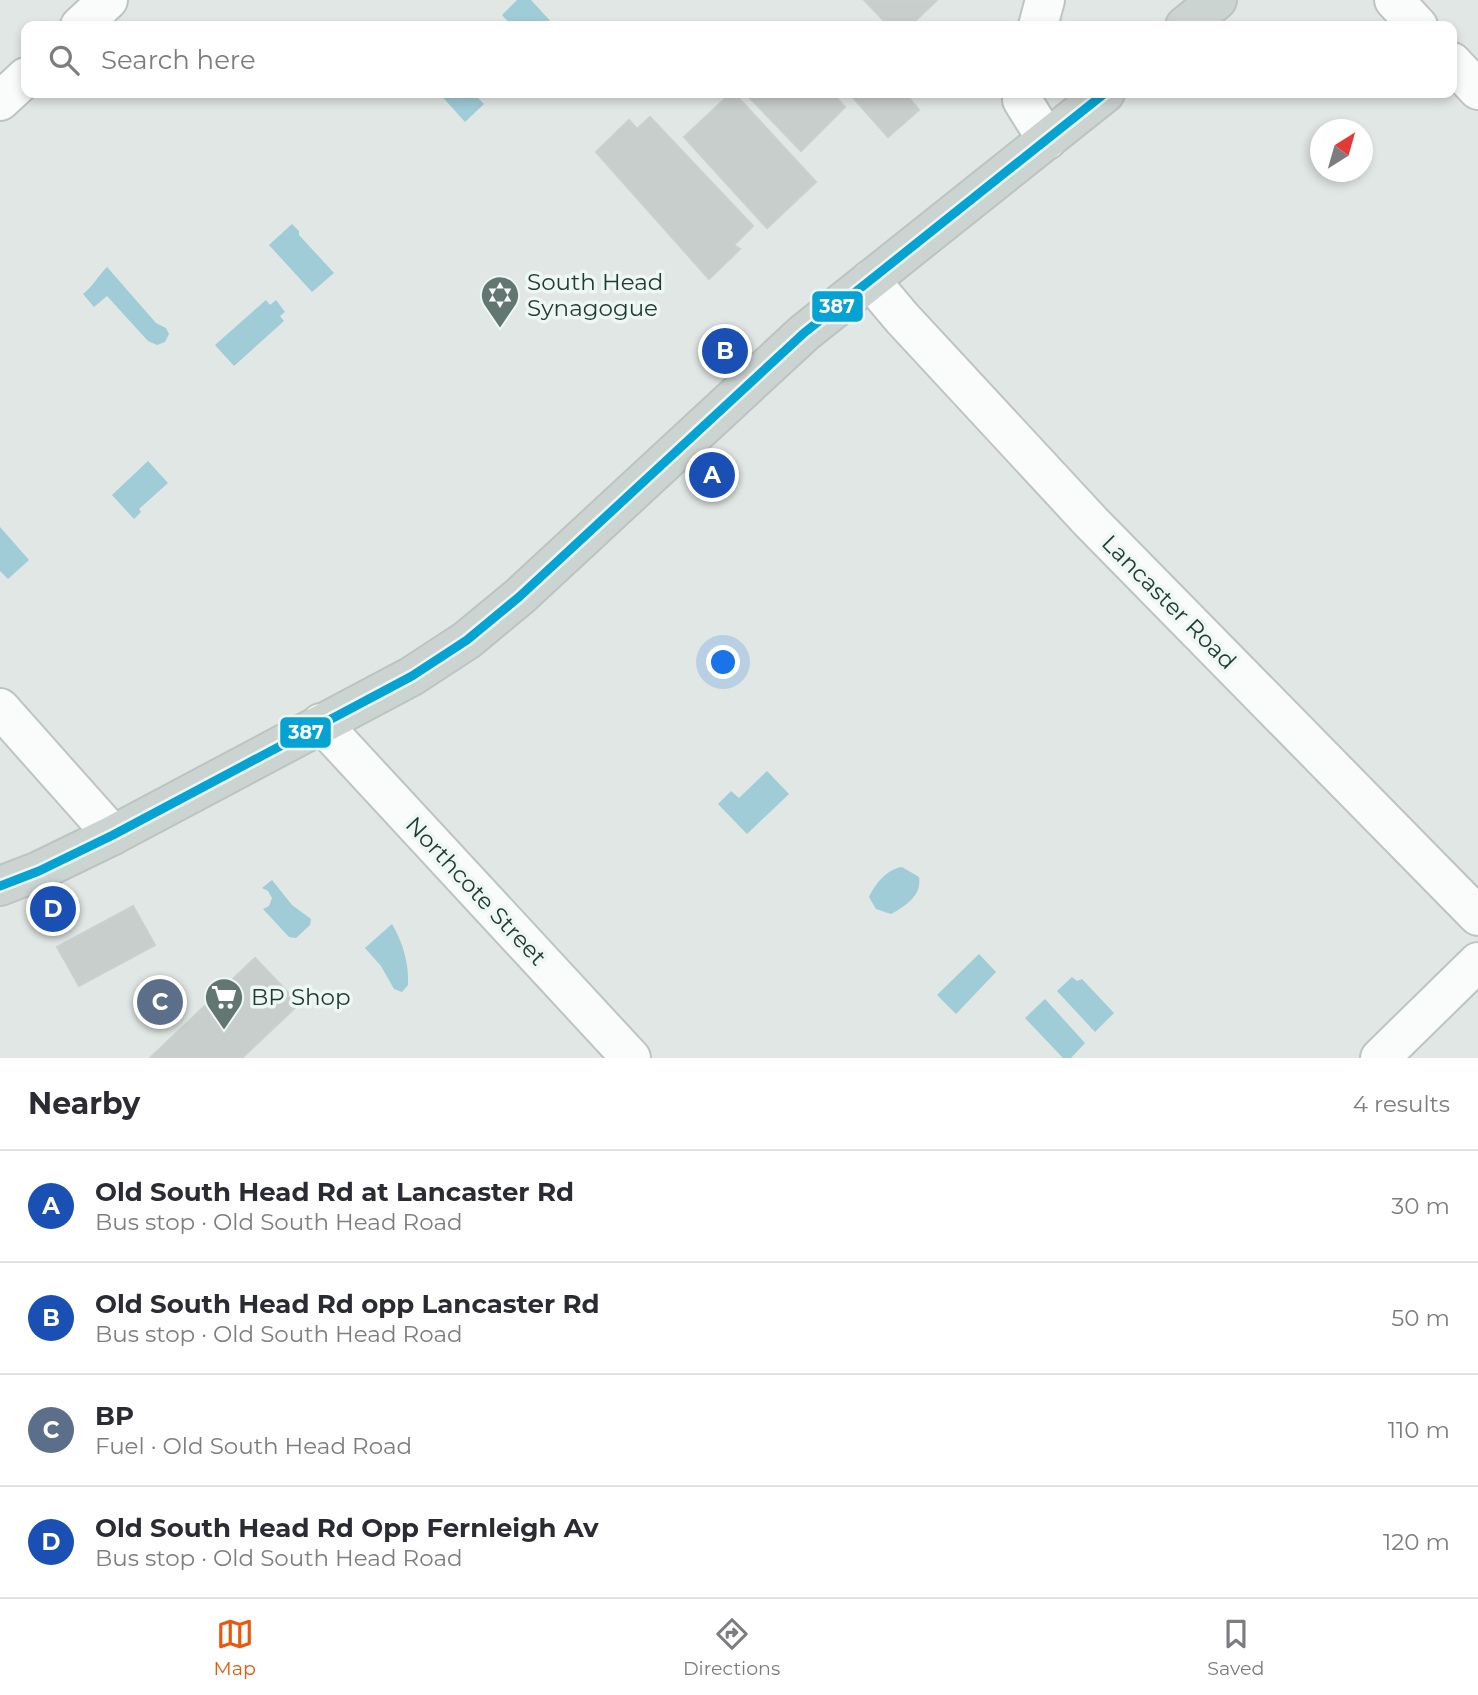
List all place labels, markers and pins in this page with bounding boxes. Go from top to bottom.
place label: South Head Synagogue [527,268,663,322]
synagogue icon: South Head Synagogue [479,274,521,329]
pin: B [702,325,748,377]
pin: A [689,449,735,501]
pin: D [30,883,76,935]
pin: C [137,976,183,1028]
supermarket icon: BP Shop [203,976,245,1031]
place label: BP Shop [251,983,351,1011]

